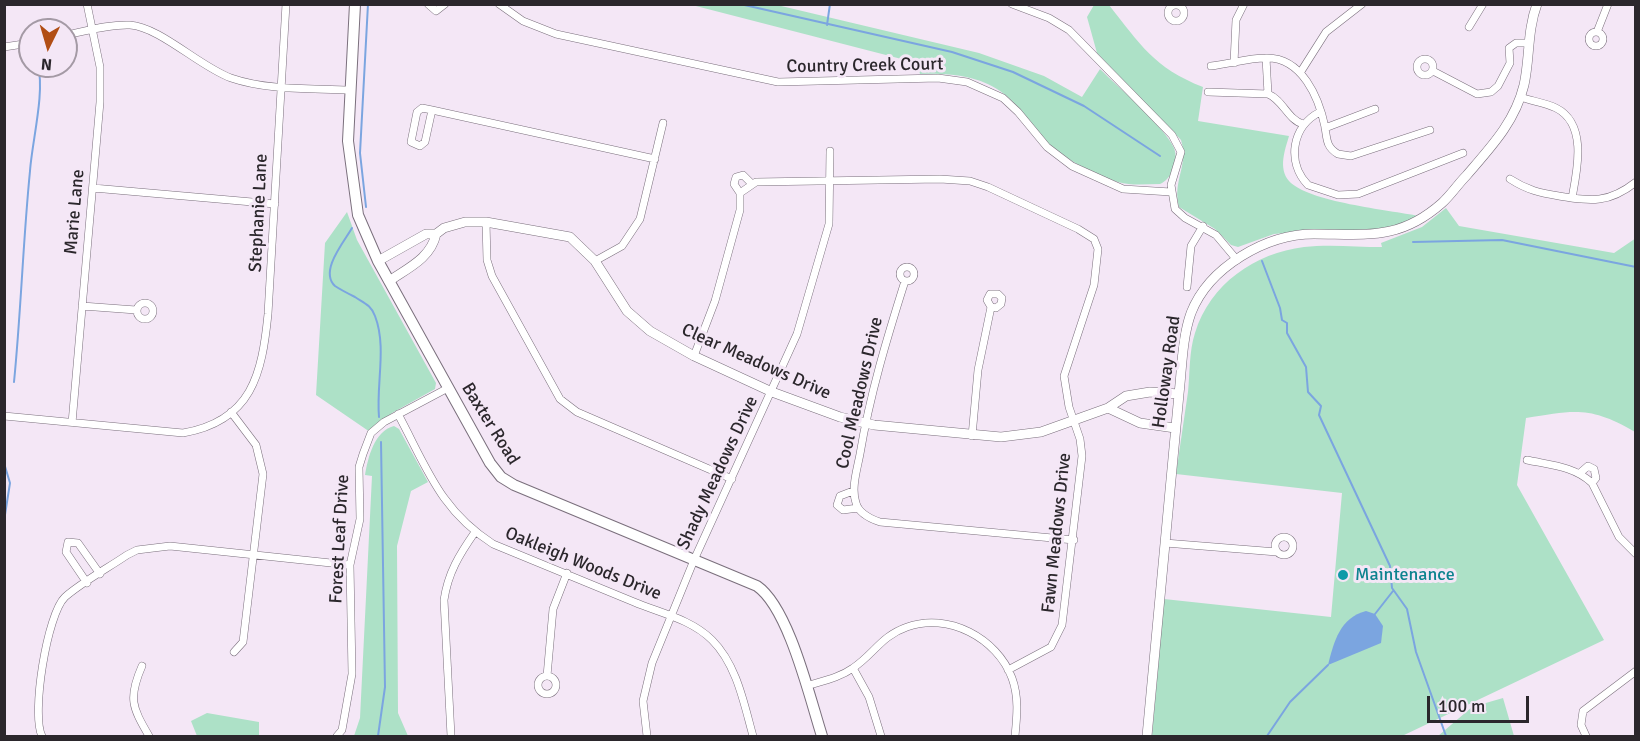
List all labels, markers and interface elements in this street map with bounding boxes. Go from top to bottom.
north arrow [18,18,78,78]
text: N [40,53,53,74]
street label: Country Creek Court [786,54,944,78]
street label: Stephanie Lane [245,153,273,273]
street label: Marie Lane [61,168,89,256]
street label: Holloway Road [1148,314,1186,430]
street label: Cool Meadows Drive [832,315,888,471]
street label: Clear Meadows Drive [678,319,834,405]
street label: Baxter Road [456,379,524,469]
street label: Shady Meadows Drive [673,393,763,553]
street label: Fawn Meadows Drive [1038,452,1076,614]
street label: Forest Leaf Drive [326,474,354,604]
street label: Oakleigh Woods Drive [502,523,664,605]
place label: Maintenance [1355,564,1455,586]
marker: Maintenance [1336,568,1350,582]
scale bar [1430,684,1532,722]
text: 100 m [1438,695,1485,717]

